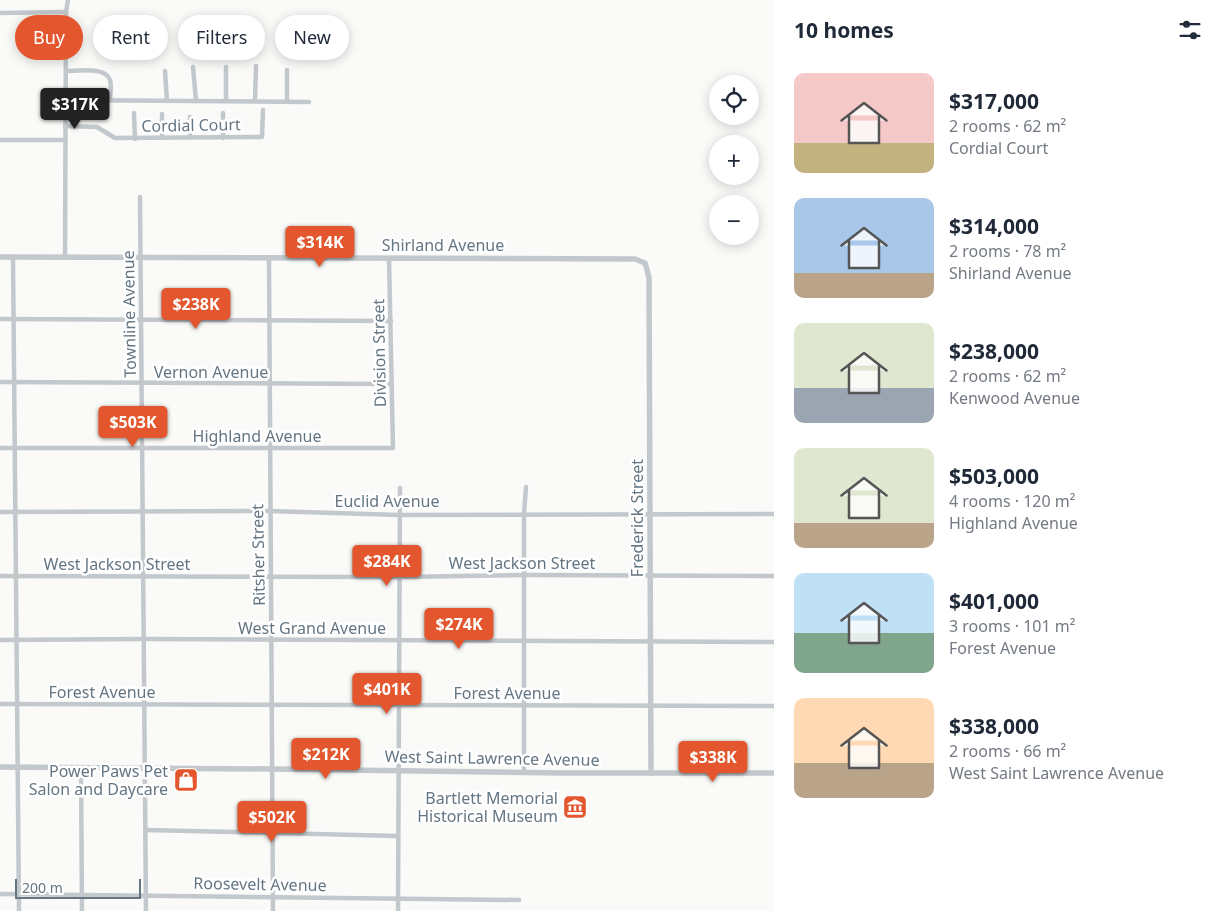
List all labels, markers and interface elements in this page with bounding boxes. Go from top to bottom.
chip: Buy [15,15,83,60]
chip: Rent [93,15,168,60]
chip: Filters [178,15,265,60]
chip: New [275,15,349,60]
text: 10 homes [794,16,894,44]
icon: filters [1176,16,1204,44]
map controls [709,75,759,245]
button: locate [709,75,759,125]
text: $317,000 [949,87,1039,115]
pin: $317K [40,88,110,130]
text: $317K [51,93,99,115]
icon: home [834,93,894,153]
street label: Cordial Court [141,113,241,137]
text: 2 rooms · 62 m² [949,115,1066,137]
button: + [709,135,759,185]
text: Cordial Court [949,137,1048,159]
button: − [709,195,759,245]
text: $314,000 [949,212,1039,240]
icon: home [834,218,894,278]
pin: $314K [285,226,355,268]
text: $314K [296,231,344,253]
street label: Shirland Avenue [382,234,504,256]
text: 2 rooms · 78 m² [949,240,1066,262]
street label: Townline Avenue [117,250,141,378]
text: Shirland Avenue [949,262,1072,284]
pin: $238K [161,288,231,330]
text: $238K [172,293,220,315]
street label: Division Street [367,298,391,407]
text: $238,000 [949,337,1039,365]
icon: home [834,343,894,403]
street label: Vernon Avenue [154,361,268,383]
text: 2 rooms · 62 m² [949,365,1066,387]
text: Kenwood Avenue [949,387,1080,409]
pin: $503K [98,406,168,448]
text: $503K [109,411,157,433]
street label: Highland Avenue [193,425,321,447]
street label: Frederick Street [626,459,648,577]
text: $503,000 [949,462,1039,490]
icon: home [834,468,894,528]
street label: Euclid Avenue [335,490,439,512]
text: 4 rooms · 120 m² [949,490,1075,512]
street label: Ritsher Street [246,504,270,606]
text: Highland Avenue [949,512,1078,534]
pin: $284K [352,544,422,587]
text: $284K [363,550,411,572]
street label: West Jackson Street [449,552,596,574]
street label: West Jackson Street [44,553,191,575]
text: $401,000 [949,587,1039,615]
icon: home [834,593,894,653]
pin: $274K [424,608,494,650]
text: $274K [435,613,483,635]
text: 3 rooms · 101 m² [949,615,1075,637]
street label: West Grand Avenue [238,617,386,639]
text: Forest Avenue [949,637,1056,659]
pin: $401K [352,672,422,715]
text: $401K [363,678,411,700]
street label: Forest Avenue [48,681,156,703]
street label: Forest Avenue [453,682,561,704]
text: $338,000 [949,712,1039,740]
icon: home [834,718,894,778]
pin: $212K [291,738,361,780]
pin: $338K [678,740,748,783]
text: 2 rooms · 66 m² [949,740,1066,762]
text: $212K [302,743,350,765]
street label: West Saint Lawrence Avenue [384,745,600,771]
text: $338K [689,746,737,768]
place label: Power Paws Pet Salon and Daycare [29,760,168,800]
text: West Saint Lawrence Avenue [949,762,1164,784]
shop icon: Power Paws Pet Salon and Daycare [173,767,199,793]
place label: Bartlett Memorial Historical Museum [417,787,558,827]
museum icon: Bartlett Memorial Historical Museum [562,794,588,820]
pin: $502K [237,800,307,843]
text: $502K [248,806,296,828]
street label: Roosevelt Avenue [193,872,327,896]
scale bar [15,876,141,899]
text: 200 m [22,878,63,897]

